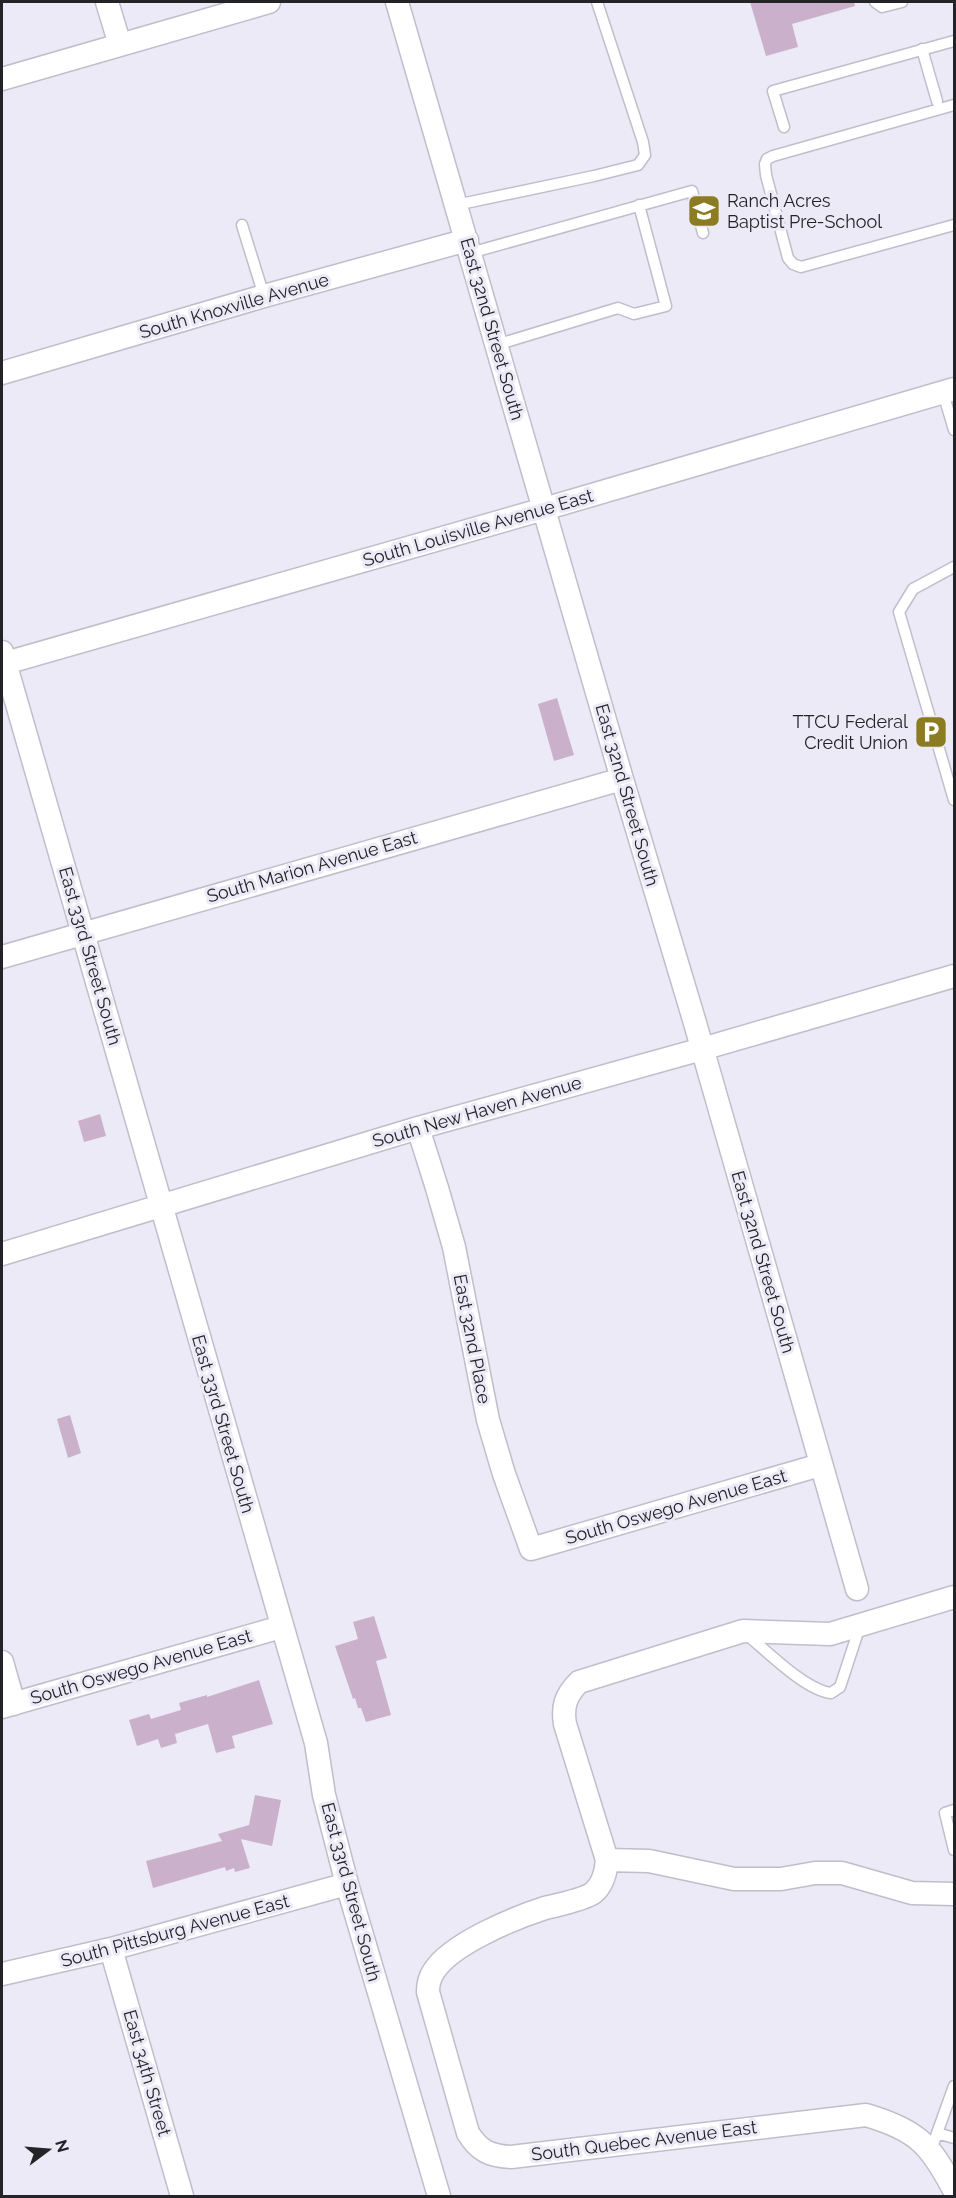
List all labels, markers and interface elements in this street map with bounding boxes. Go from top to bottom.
place label: Ranch Acres Baptist Pre-School [727,190,882,232]
school or university icon: Ranch Acres Baptist Pre-School [686,193,722,229]
street label: East 32nd Street South [456,235,529,422]
street label: South Knoxville Avenue [137,268,331,343]
street label: South Louisville Avenue East [360,485,595,571]
street label: East 32nd Street South [591,701,664,888]
place label: TTCU Federal Credit Union [793,711,908,753]
parking icon: TTCU Federal Credit Union [913,714,949,750]
street label: South Marion Avenue East [204,826,419,907]
street label: East 33rd Street South [55,864,126,1047]
street label: South New Haven Avenue [370,1071,584,1151]
street label: East 32nd Street South [727,1168,800,1355]
street label: East 32nd Place [450,1272,495,1406]
street label: East 33rd Street South [188,1332,259,1515]
street label: South Oswego Avenue East [563,1465,789,1548]
street label: South Oswego Avenue East [28,1625,254,1708]
street label: East 33rd Street South [317,1800,385,1984]
street label: South Pittsburg Avenue East [58,1890,291,1971]
street label: East 34th Street [119,2007,176,2138]
street label: South Quebec Avenue East [530,2116,758,2165]
north arrow [18,2120,78,2180]
text: N [51,2138,73,2154]

